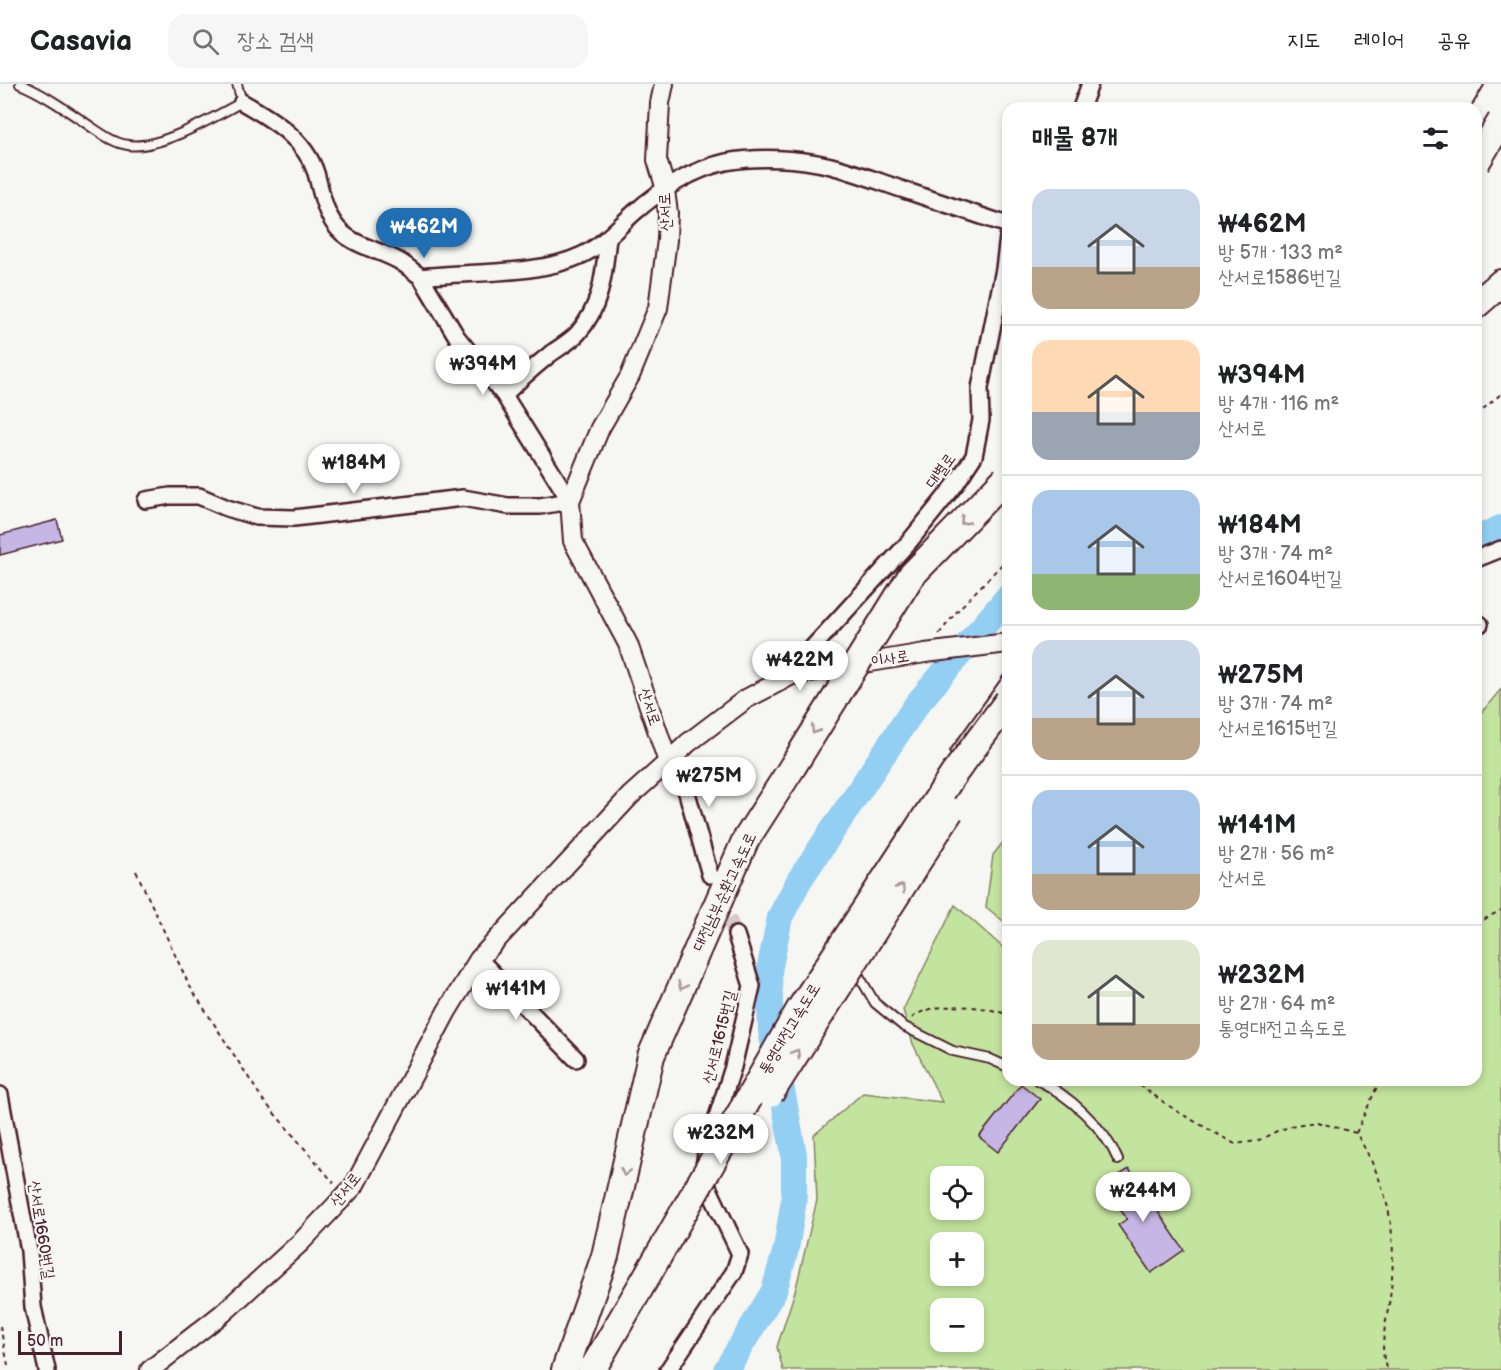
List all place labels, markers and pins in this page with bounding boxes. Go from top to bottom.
pin: ₩462M [382,208,466,259]
pin: ₩394M [441,345,525,396]
pin: ₩184M [312,444,396,495]
pin: ₩422M [758,641,842,692]
pin: ₩275M [667,757,751,808]
pin: ₩141M [474,970,558,1021]
pin: ₩232M [679,1114,763,1165]
pin: ₩244M [1101,1172,1185,1223]

